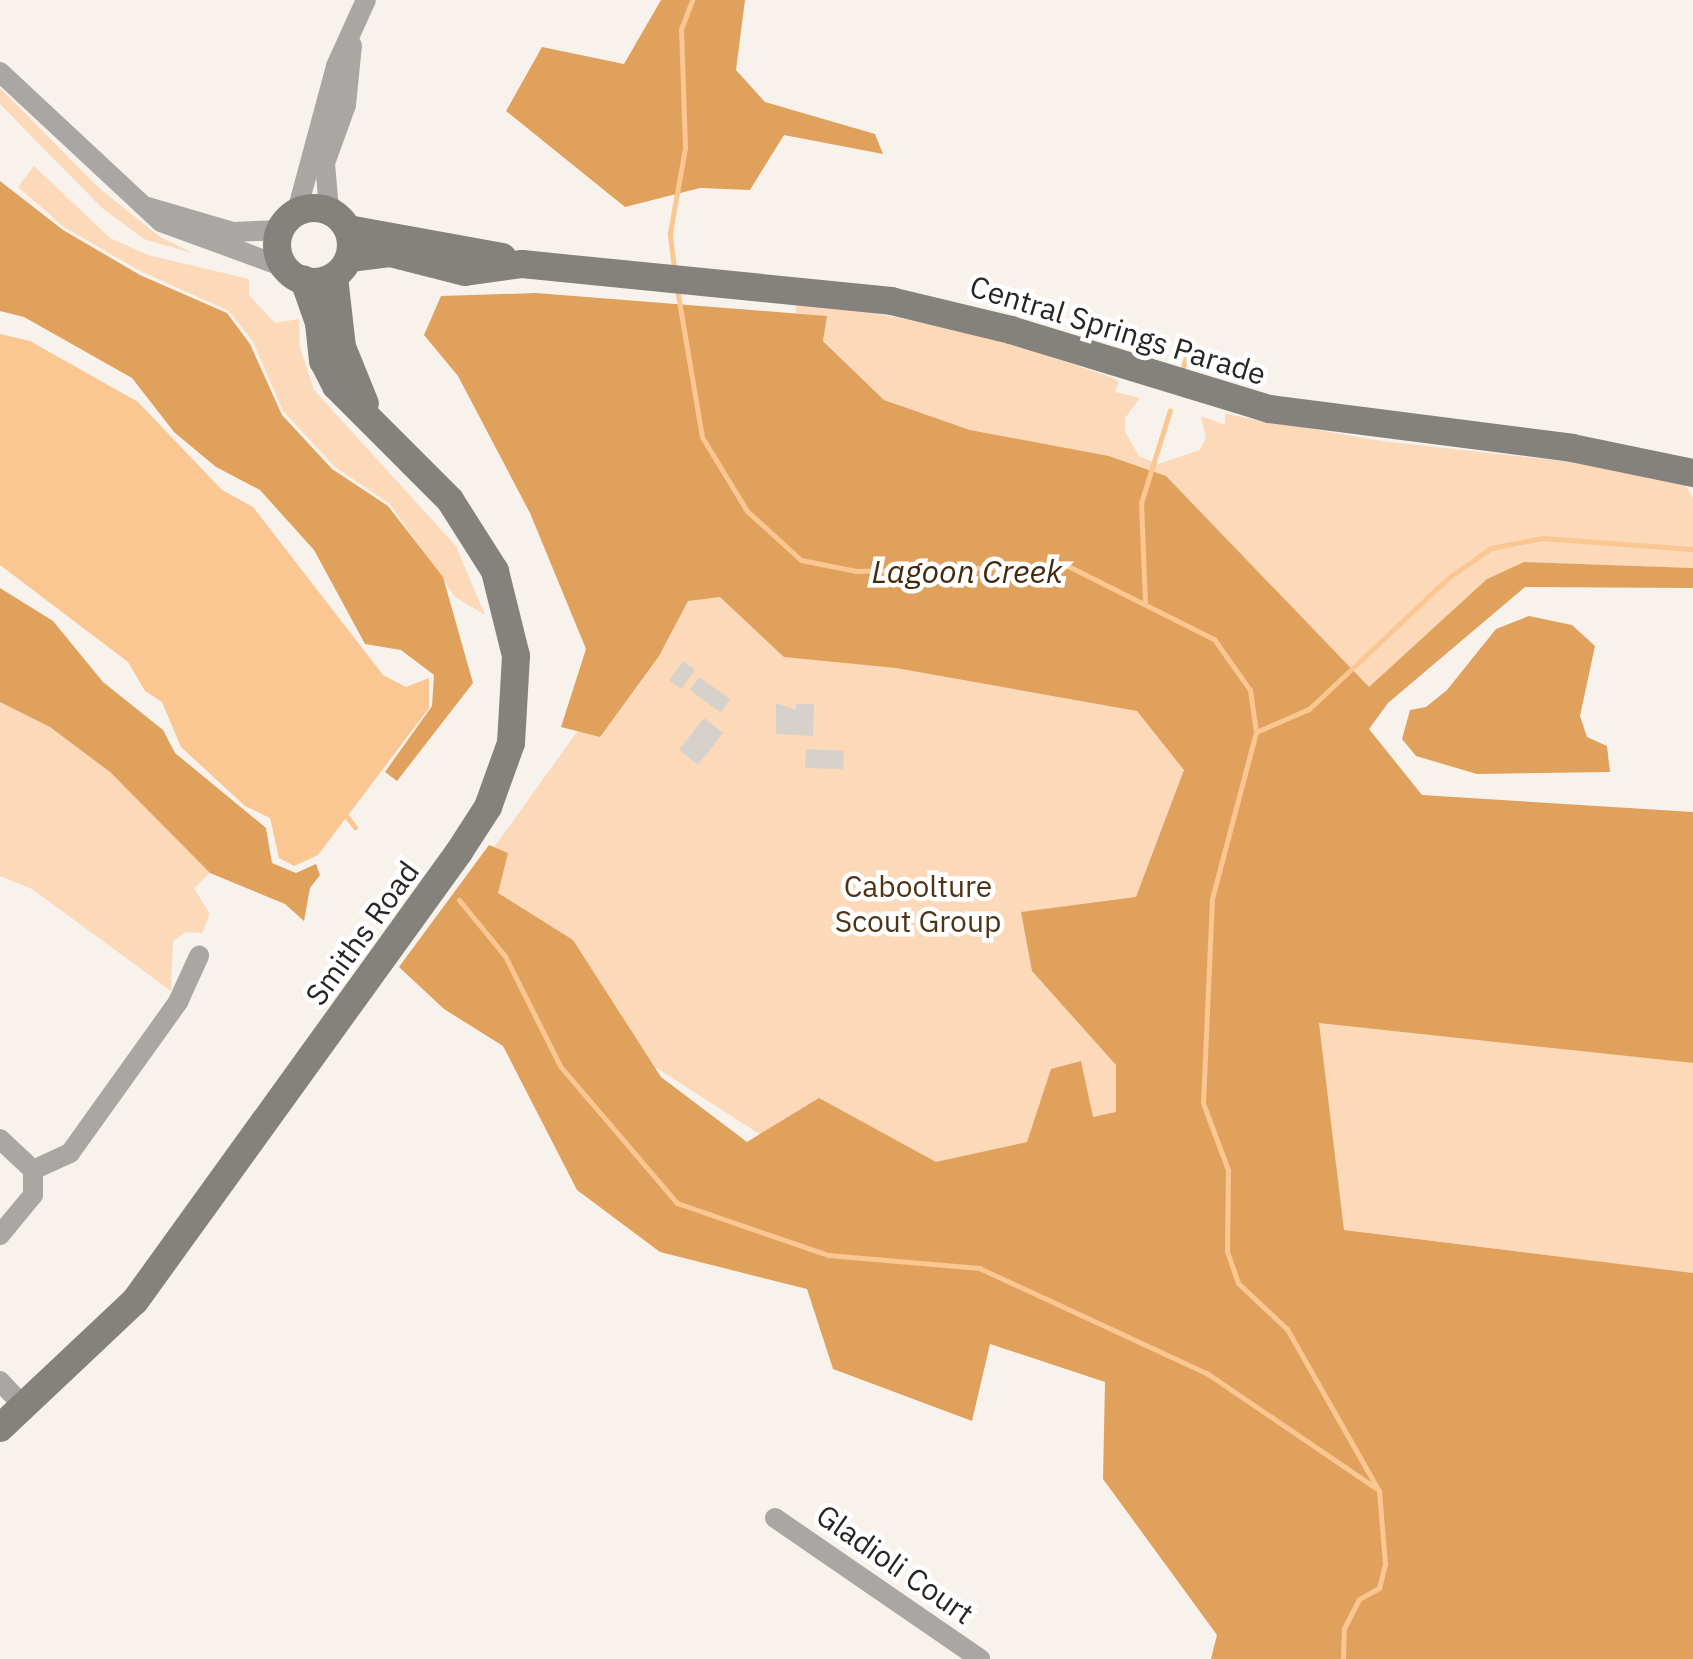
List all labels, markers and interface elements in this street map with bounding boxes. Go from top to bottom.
street label: Central Springs Parade [966,268,1270,392]
water label: Lagoon Creek [872,552,1062,590]
street label: Smiths Road [298,854,426,1012]
park label: Caboolture Scout Group [835,868,1001,938]
street label: Gladioli Court [809,1497,981,1631]

